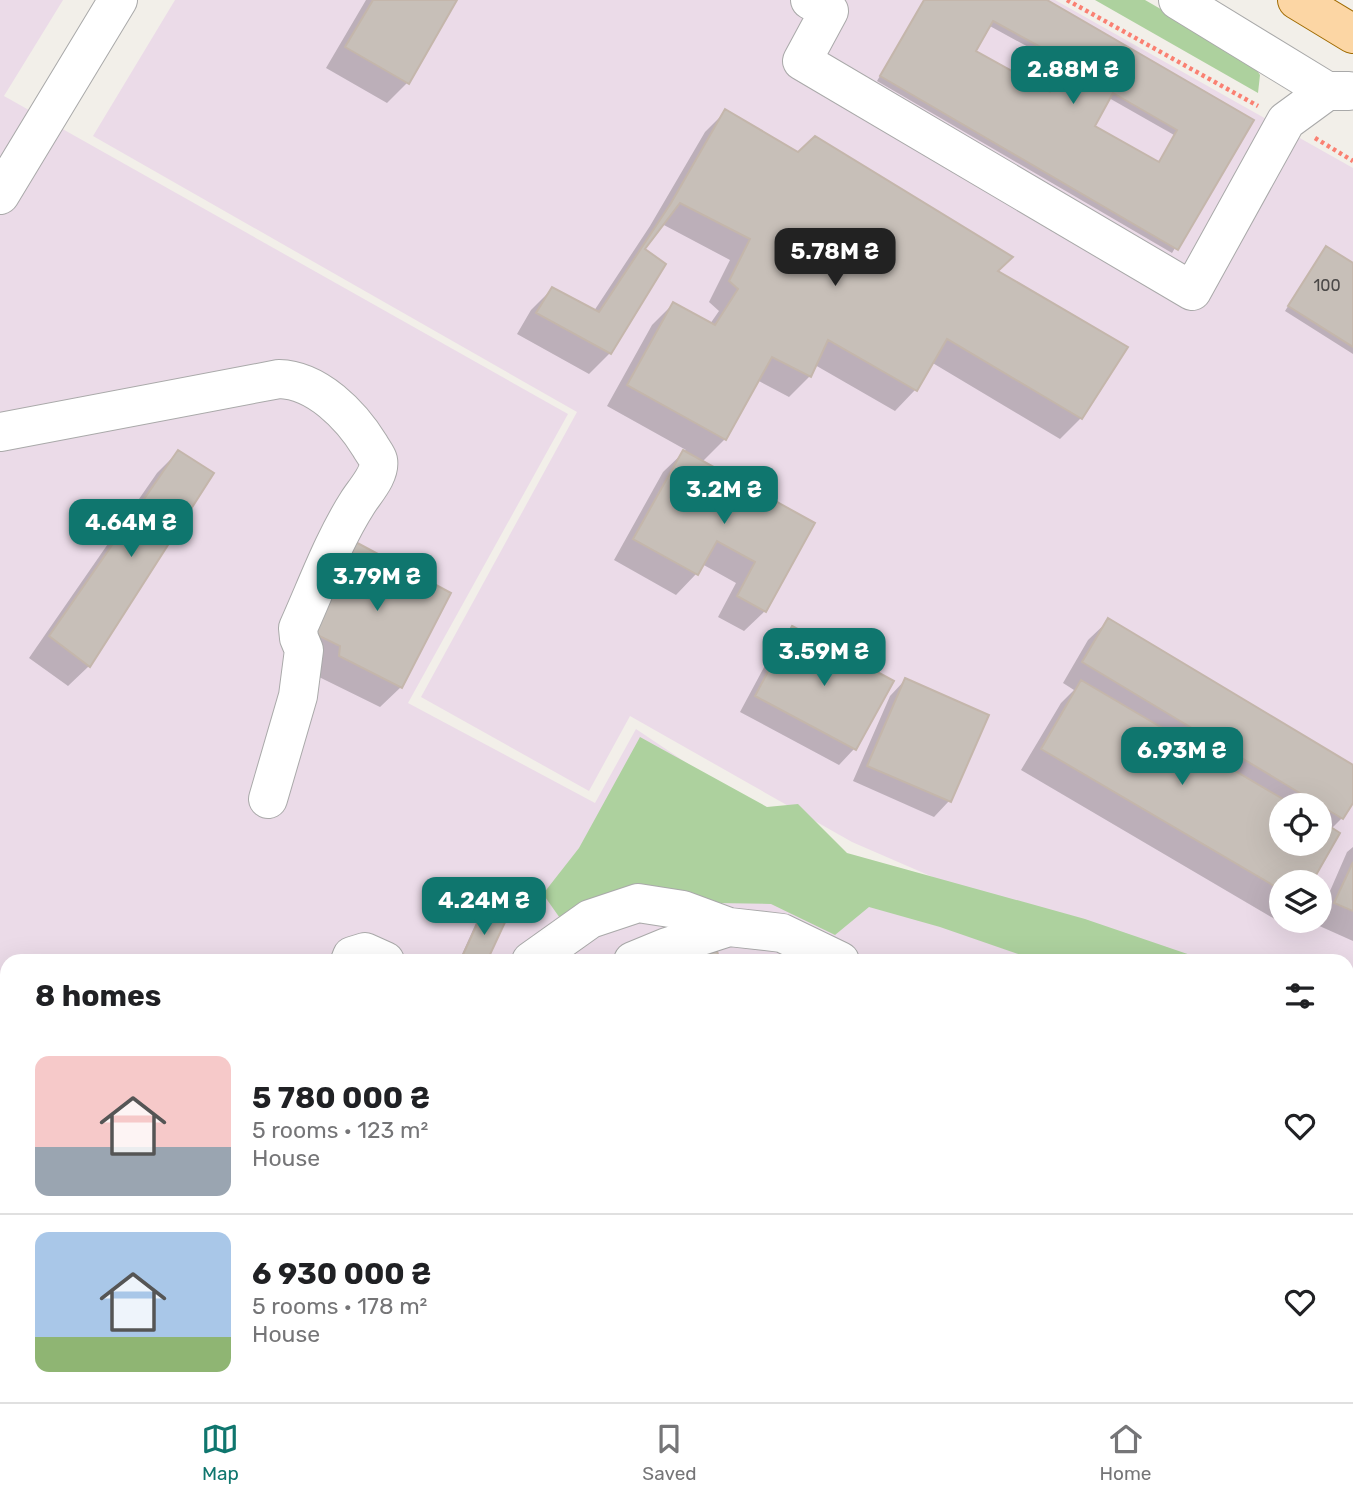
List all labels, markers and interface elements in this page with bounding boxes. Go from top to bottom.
pin: 2.88M ₴ [1008,46,1138,106]
text: 2.88M ₴ [1027,55,1119,83]
pin: 5.78M ₴ [770,229,900,288]
text: 5.78M ₴ [791,237,879,265]
house number: 100 [1313,276,1341,295]
pin: 3.2M ₴ [667,466,781,526]
text: 3.2M ₴ [686,475,762,503]
pin: 4.64M ₴ [66,500,196,559]
text: 4.64M ₴ [85,508,177,536]
pin: 3.79M ₴ [312,554,442,613]
text: 3.79M ₴ [333,562,421,590]
pin: 3.59M ₴ [759,628,889,688]
text: 3.59M ₴ [779,637,869,665]
pin: 6.93M ₴ [1117,728,1247,787]
text: 6.93M ₴ [1137,736,1227,764]
map controls [1269,793,1332,933]
button: locate [1269,793,1332,856]
button: layers [1269,870,1332,933]
pin: 4.24M ₴ [419,878,549,937]
text: 4.24M ₴ [438,886,530,914]
icon: filters [1281,977,1319,1015]
text: 8 homes [35,978,161,1014]
text: 5 780 000 ₴ [252,1080,430,1116]
icon: home [91,1084,175,1168]
icon: heart [1281,1107,1319,1145]
text: 5 rooms · 123 m² [252,1116,428,1144]
text: House [252,1144,320,1172]
text: 6 930 000 ₴ [252,1256,431,1292]
icon: home [91,1260,175,1344]
icon: heart [1281,1283,1319,1321]
text: 5 rooms · 178 m² [252,1292,427,1320]
text: House [252,1320,320,1348]
tab: Map [201,1420,239,1485]
tab: Saved [642,1420,697,1485]
tab: Home [1100,1420,1152,1485]

